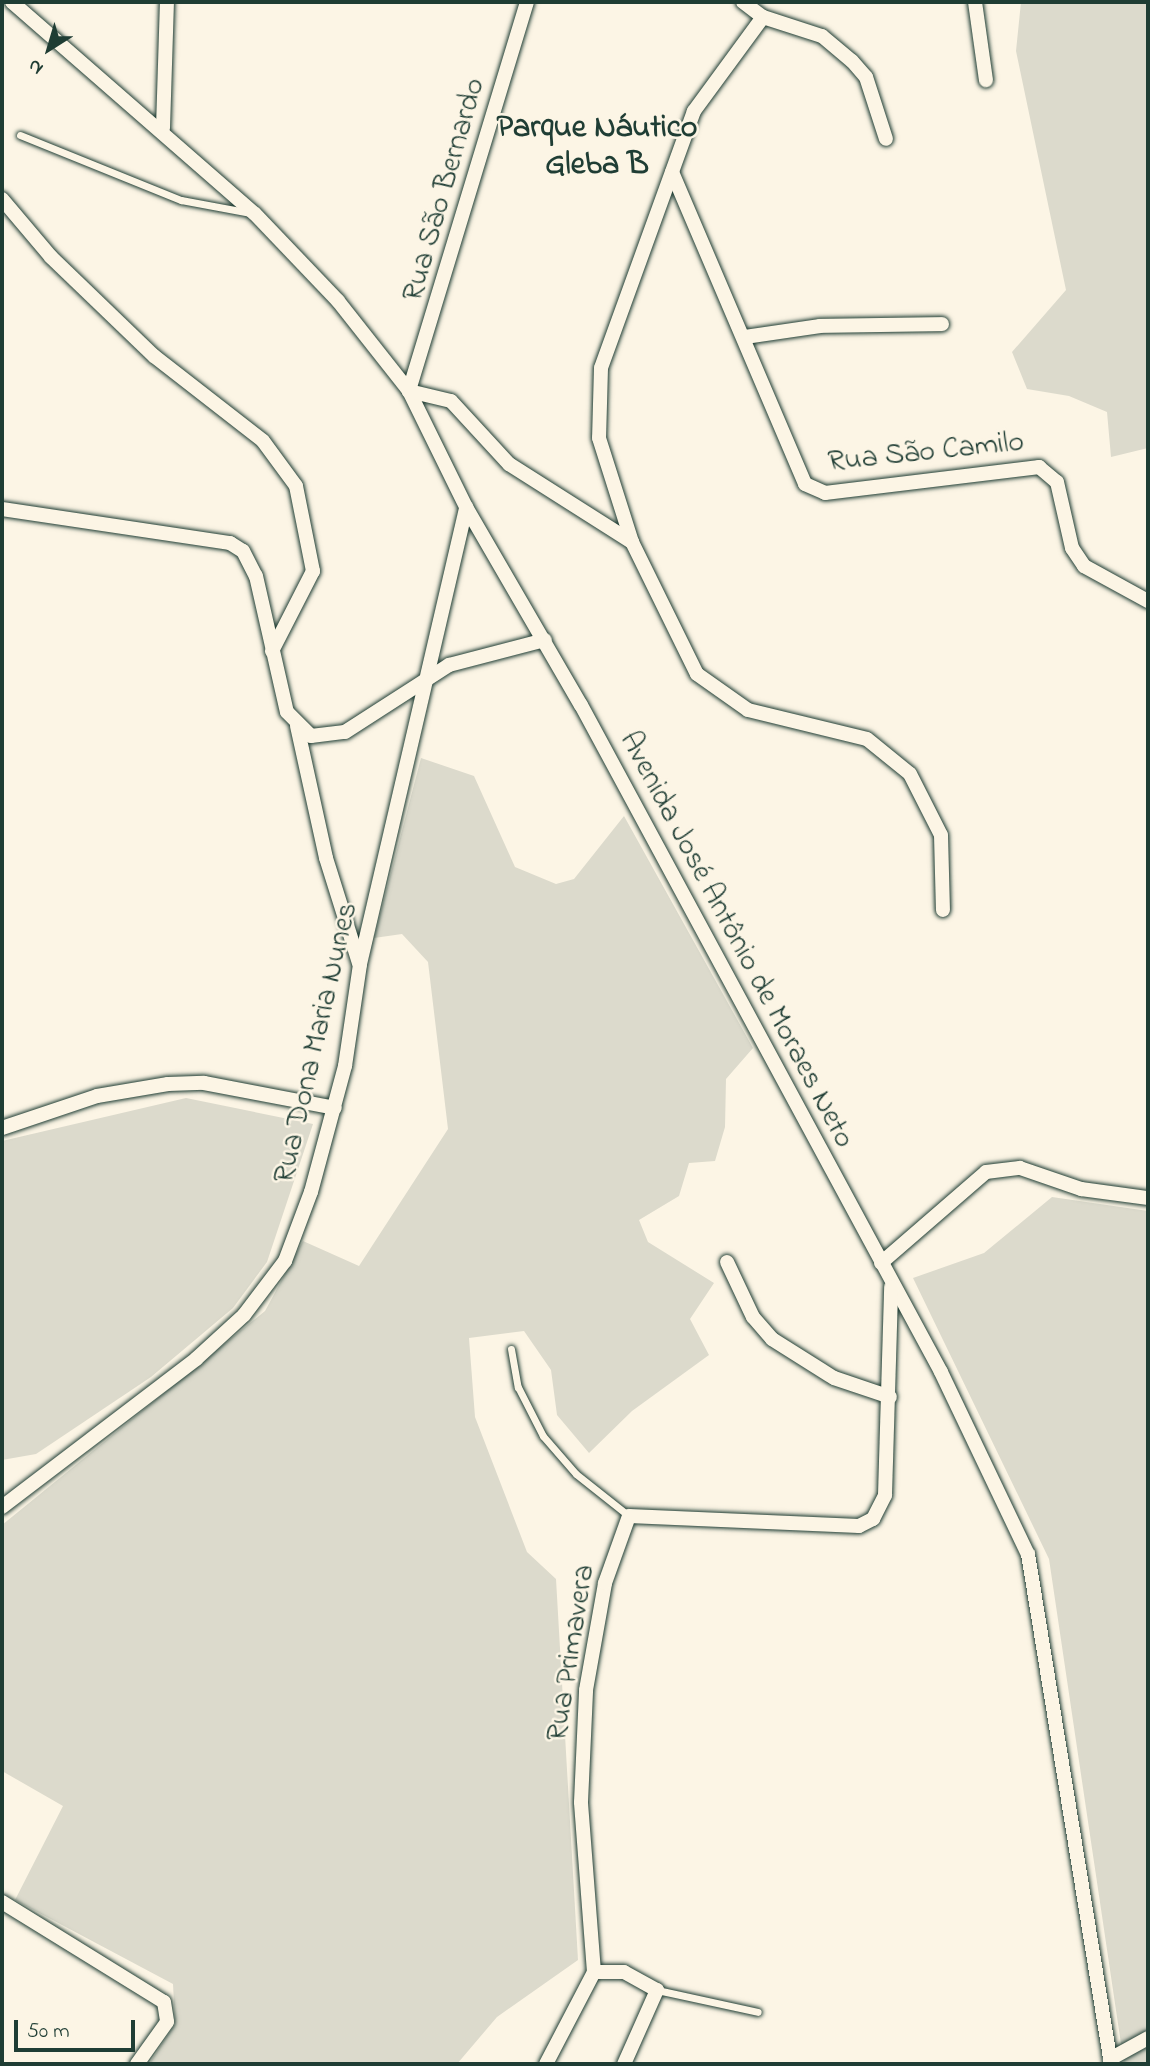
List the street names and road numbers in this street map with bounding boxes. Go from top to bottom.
street label: Rua São Bernardo [396,74,494,306]
street label: Rua São Camilo [826,425,1026,481]
street label: Avenida José Antônio de Moraes Neto [611,726,861,1154]
street label: Rua Dona Maria Nunes [267,899,367,1187]
street label: Rua Primavera [540,1562,604,1744]

